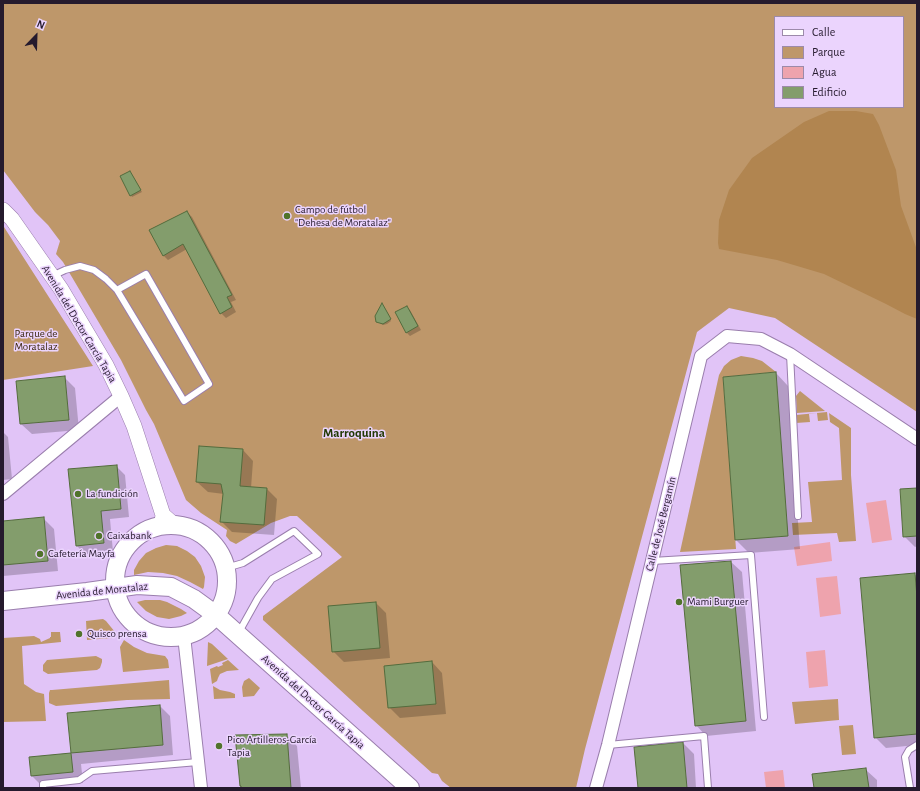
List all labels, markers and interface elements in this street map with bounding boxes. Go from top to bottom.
north arrow [16,16,56,56]
legend [774,16,904,108]
text: N [35,18,47,31]
text: Calle [812,26,835,38]
text: Parque [812,46,845,58]
text: Agua [812,66,836,78]
text: Edificio [812,86,847,98]
place label: Campo de fútbol "Dehesa de Moratalaz" [295,203,391,229]
marker: Campo de fútbol "Dehesa de Moratalaz" [282,211,292,221]
street label: Avenida del Doctor García Tapia [39,263,119,385]
park label: Parque de Moratalaz [14,327,58,353]
district label: Marroquina [323,425,385,441]
street label: Calle de José Bergamín [643,475,679,573]
place label: La fundición [86,487,138,501]
marker: La fundición [73,489,83,499]
place label: Caixabank [107,529,151,543]
marker: Caixabank [94,531,104,541]
place label: Cafetería Mayfa [48,547,115,561]
marker: Cafetería Mayfa [35,549,45,559]
street label: Avenida de Moratalaz [55,580,149,602]
place label: Mami Burguer [687,595,748,609]
marker: Mami Burguer [674,597,684,607]
place label: Quisco prensa [87,627,147,641]
marker: Quisco prensa [74,629,84,639]
street label: Avenida del Doctor García Tapia [259,652,367,752]
place label: Pico Artilleros-García Tapia [227,733,317,759]
marker: Pico Artilleros-García Tapia [214,741,224,751]

